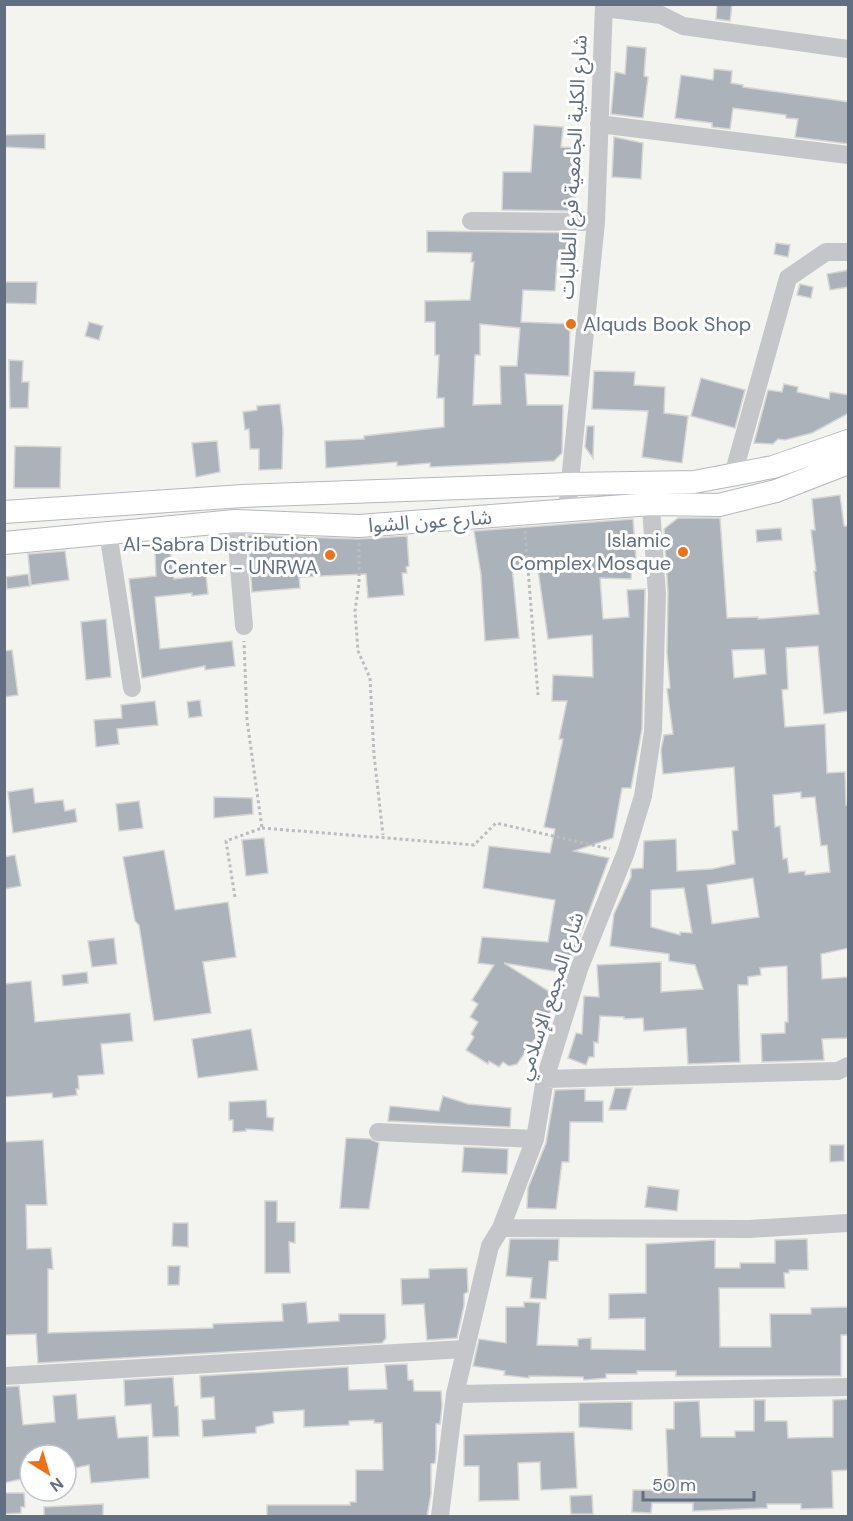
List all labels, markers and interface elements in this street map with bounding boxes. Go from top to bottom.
street label: شارع الكلية الجامعية فرع الطالبات [553,34,595,300]
place label: Alquds Book Shop [583,311,751,337]
marker: Alquds Book Shop [564,317,578,331]
street label: شارع عون الشوا [367,504,493,540]
place label: Islamic Complex Mosque [510,527,671,576]
place label: Al-Sabra Distribution Center - UNRWA [123,531,318,580]
marker: Islamic Complex Mosque [676,545,690,559]
marker: Al-Sabra Distribution Center - UNRWA [323,548,337,562]
street label: شارع المجمع الإسلامي [511,909,592,1084]
north arrow [18,1443,78,1503]
scale bar [643,1464,754,1502]
text: N [46,1473,68,1496]
text: 50 m [652,1473,696,1497]

